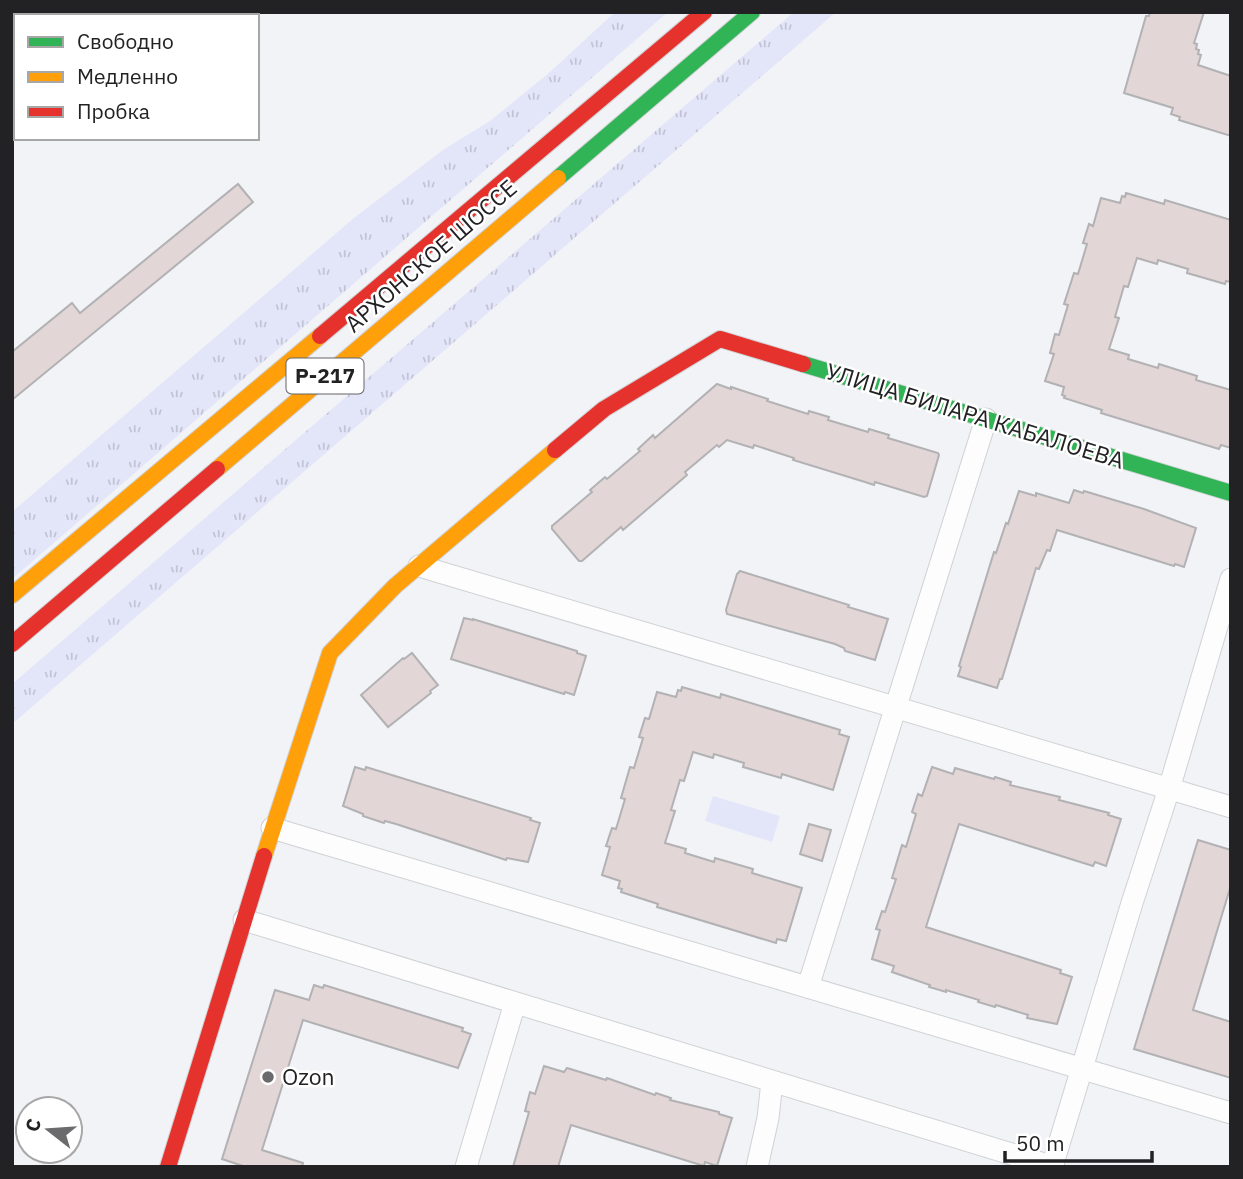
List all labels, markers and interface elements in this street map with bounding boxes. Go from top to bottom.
legend [14,14,259,140]
text: Свободно [77,27,174,55]
text: Медленно [77,62,178,90]
text: Пробка [77,97,150,125]
street label: АРХОНСКОЕ ШОССЕ [338,172,523,338]
street label: УЛИЦА БИЛАРА КАБАЛОЕВА [823,355,1128,475]
road number: Р-217 [286,358,364,394]
place label: Ozon [282,1061,335,1091]
marker: Ozon [260,1069,276,1085]
north arrow [14,1095,84,1165]
text: С [19,1116,46,1134]
scale bar [1005,1120,1152,1164]
text: 50 m [1016,1129,1065,1157]

